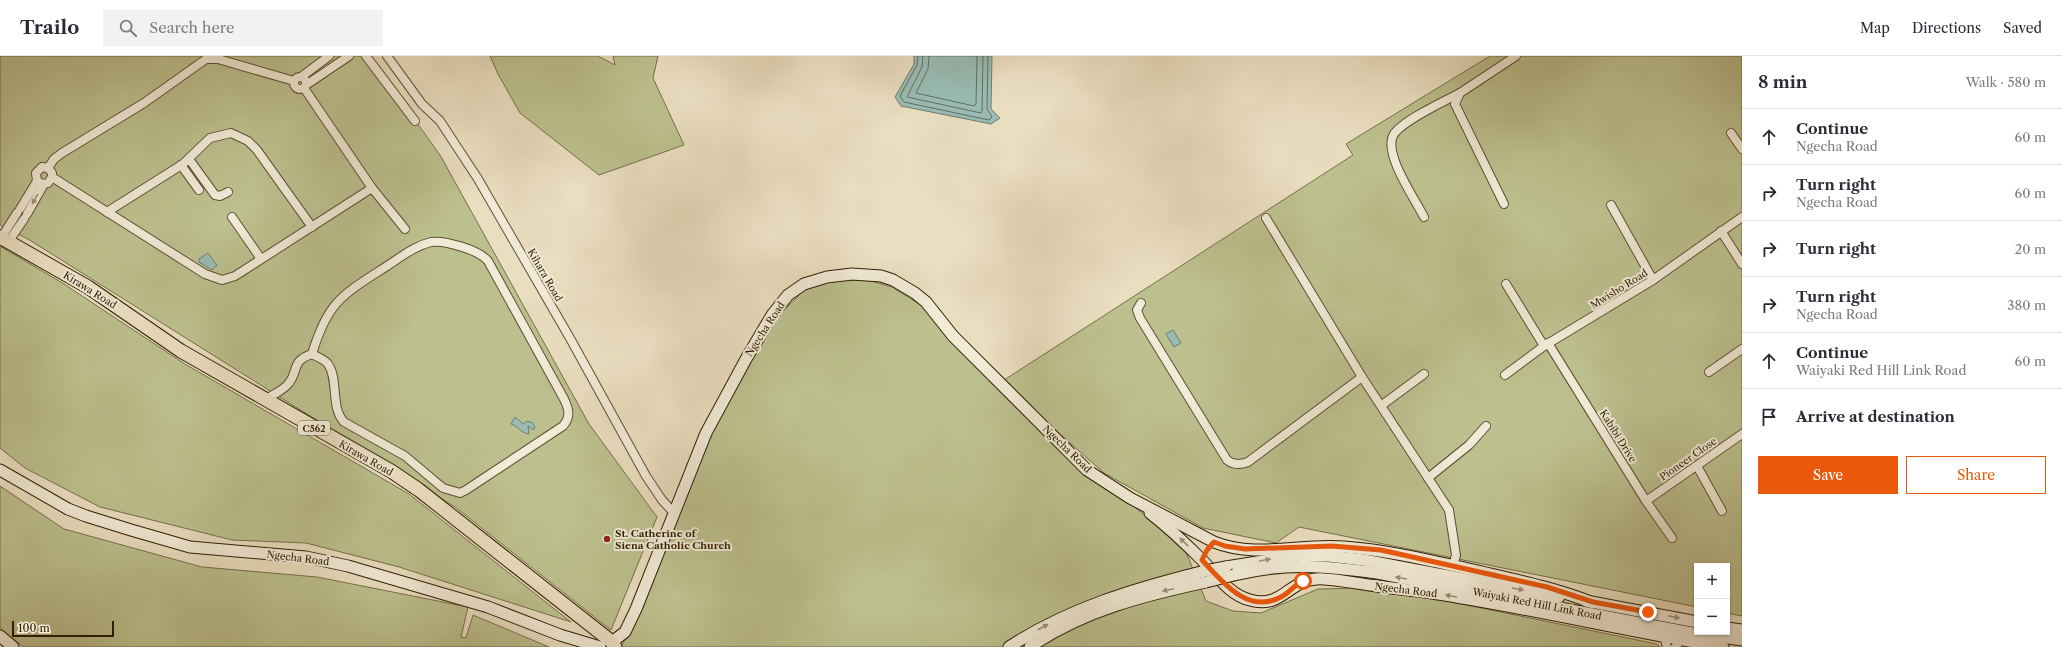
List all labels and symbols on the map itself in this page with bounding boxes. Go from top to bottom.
one-way arrow [32,193,39,205]
street label: Kihara Road [525,246,565,304]
street label: Mwisho Road [1588,266,1650,312]
street label: Kirawa Road [61,268,119,312]
street label: Ngecha Road [742,299,788,359]
street label: Kabibi Drive [1597,407,1640,465]
road number: C562 [298,421,330,435]
street label: Ngecha Road [1040,422,1094,476]
street label: Pioneer Close [1657,434,1719,483]
street label: Kirawa Road [337,437,395,479]
place label: St. Catherine of Siena Catholic Church [615,527,731,552]
marker: St. Catherine of Siena Catholic Church [602,534,612,544]
one-way arrow [1178,538,1189,547]
street label: Ngecha Road [266,548,330,568]
one-way arrow [1259,557,1271,563]
route start [1294,572,1312,590]
one-way arrow [1395,575,1407,581]
street label: Ngecha Road [1374,580,1438,600]
street label: Waiyaki Red Hill Link Road [1470,585,1603,623]
one-way arrow [1512,587,1524,593]
one-way arrow [1162,588,1175,594]
one-way arrow [1445,593,1457,599]
route end [1639,603,1657,621]
one-way arrow [1667,615,1680,621]
scale bar [12,619,114,638]
one-way arrow [1037,624,1049,630]

